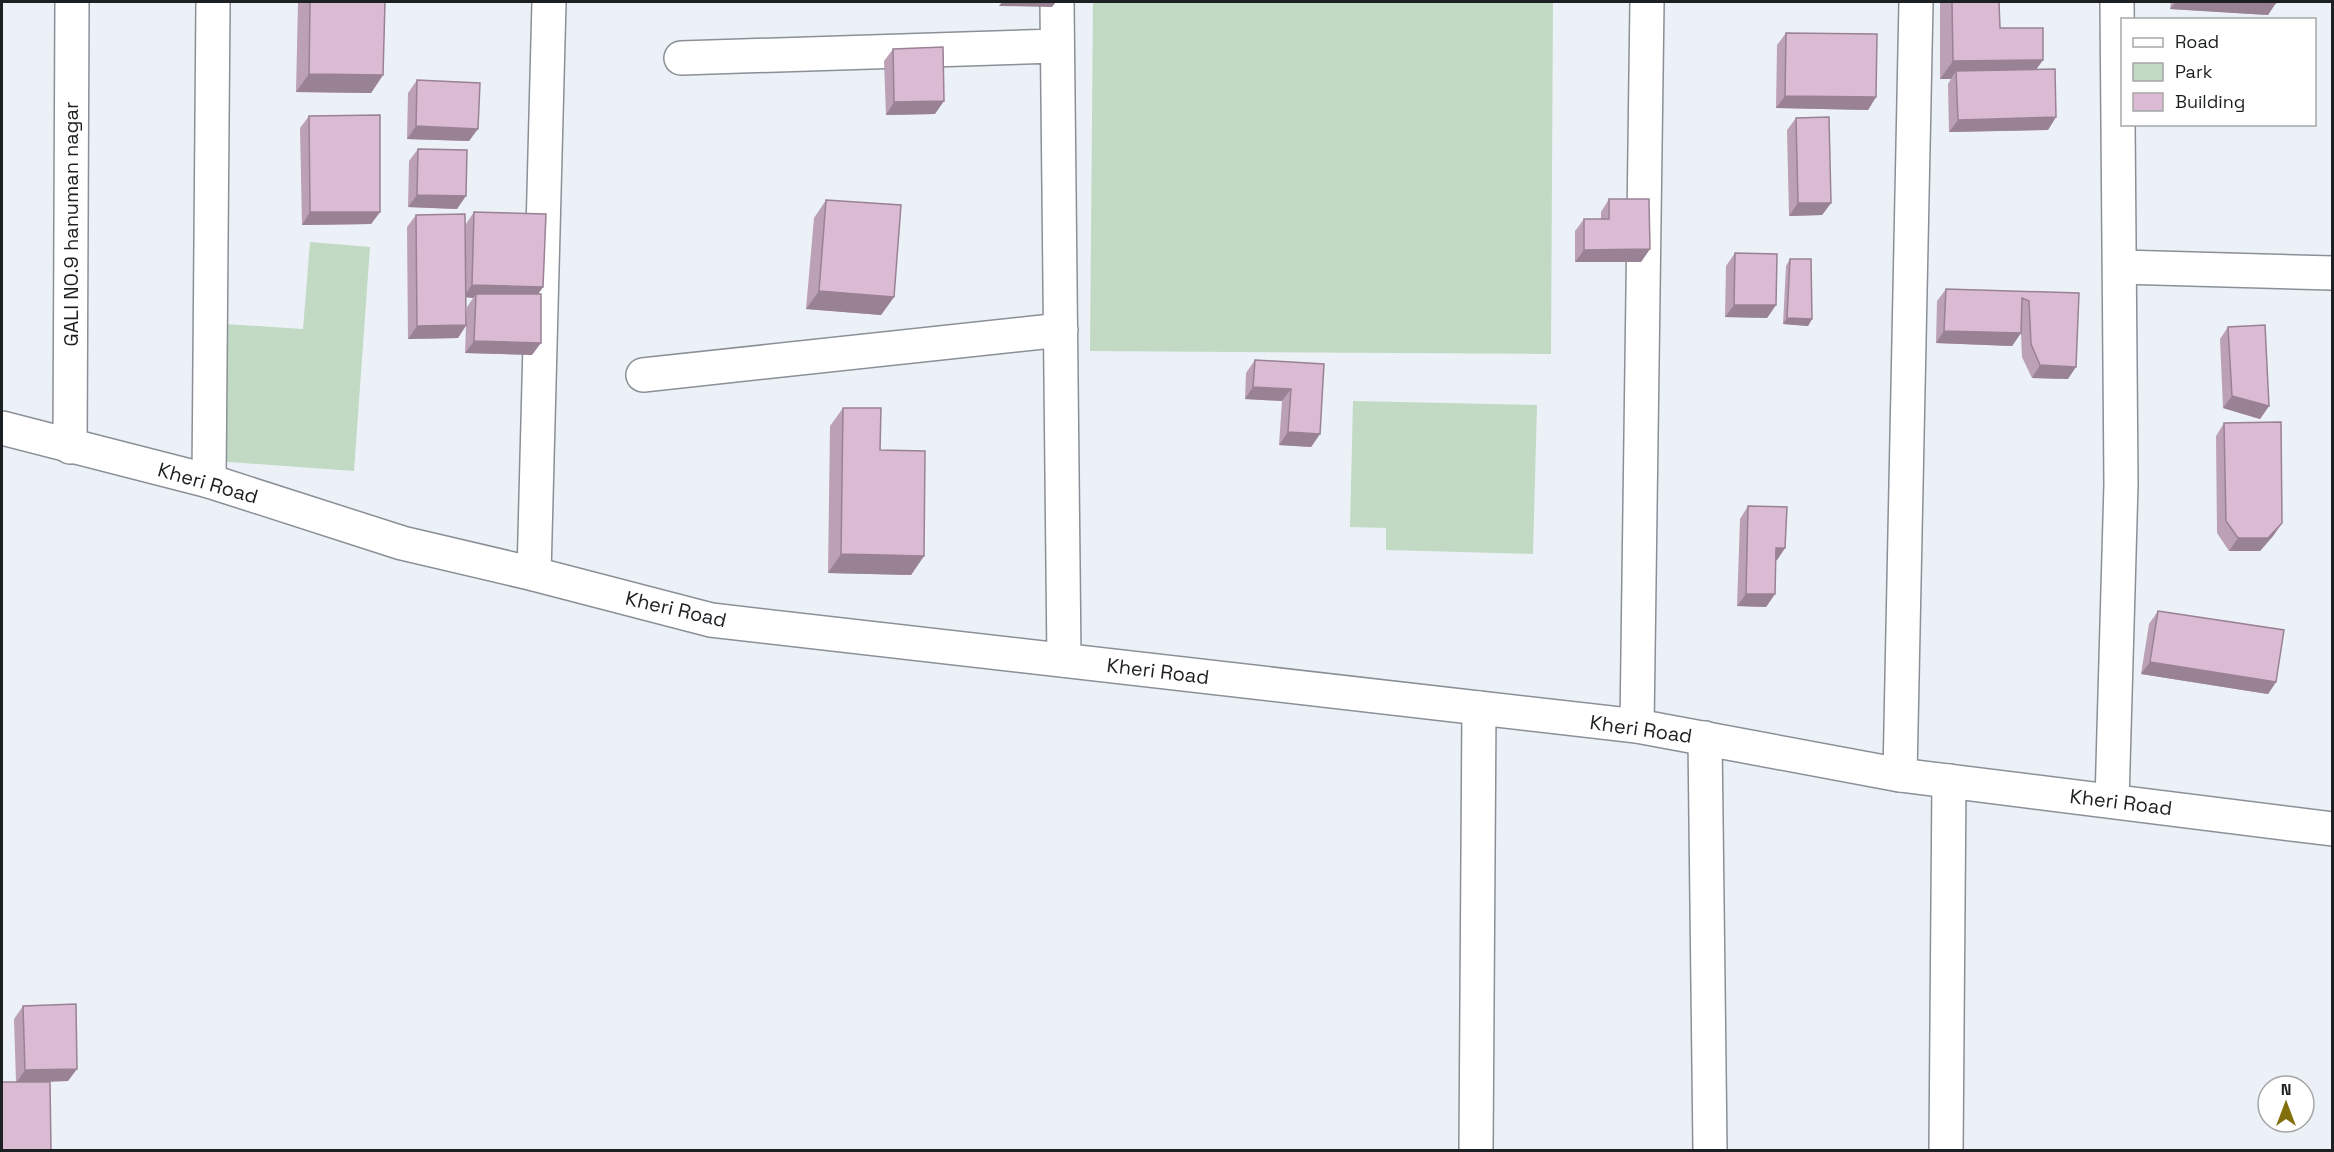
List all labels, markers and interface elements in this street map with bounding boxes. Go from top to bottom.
legend [2121,18,2316,126]
text: Road [2175,30,2219,53]
text: Park [2175,60,2213,83]
text: Building [2175,90,2245,113]
street label: GALI NO.9 hanuman nagar [58,102,84,346]
street label: Kheri Road [155,456,261,510]
street label: Kheri Road [623,585,729,633]
street label: Kheri Road [1105,652,1211,690]
street label: Kheri Road [1588,709,1694,749]
street label: Kheri Road [2068,783,2174,821]
north arrow [2256,1074,2316,1134]
text: N [2281,1079,2291,1100]

